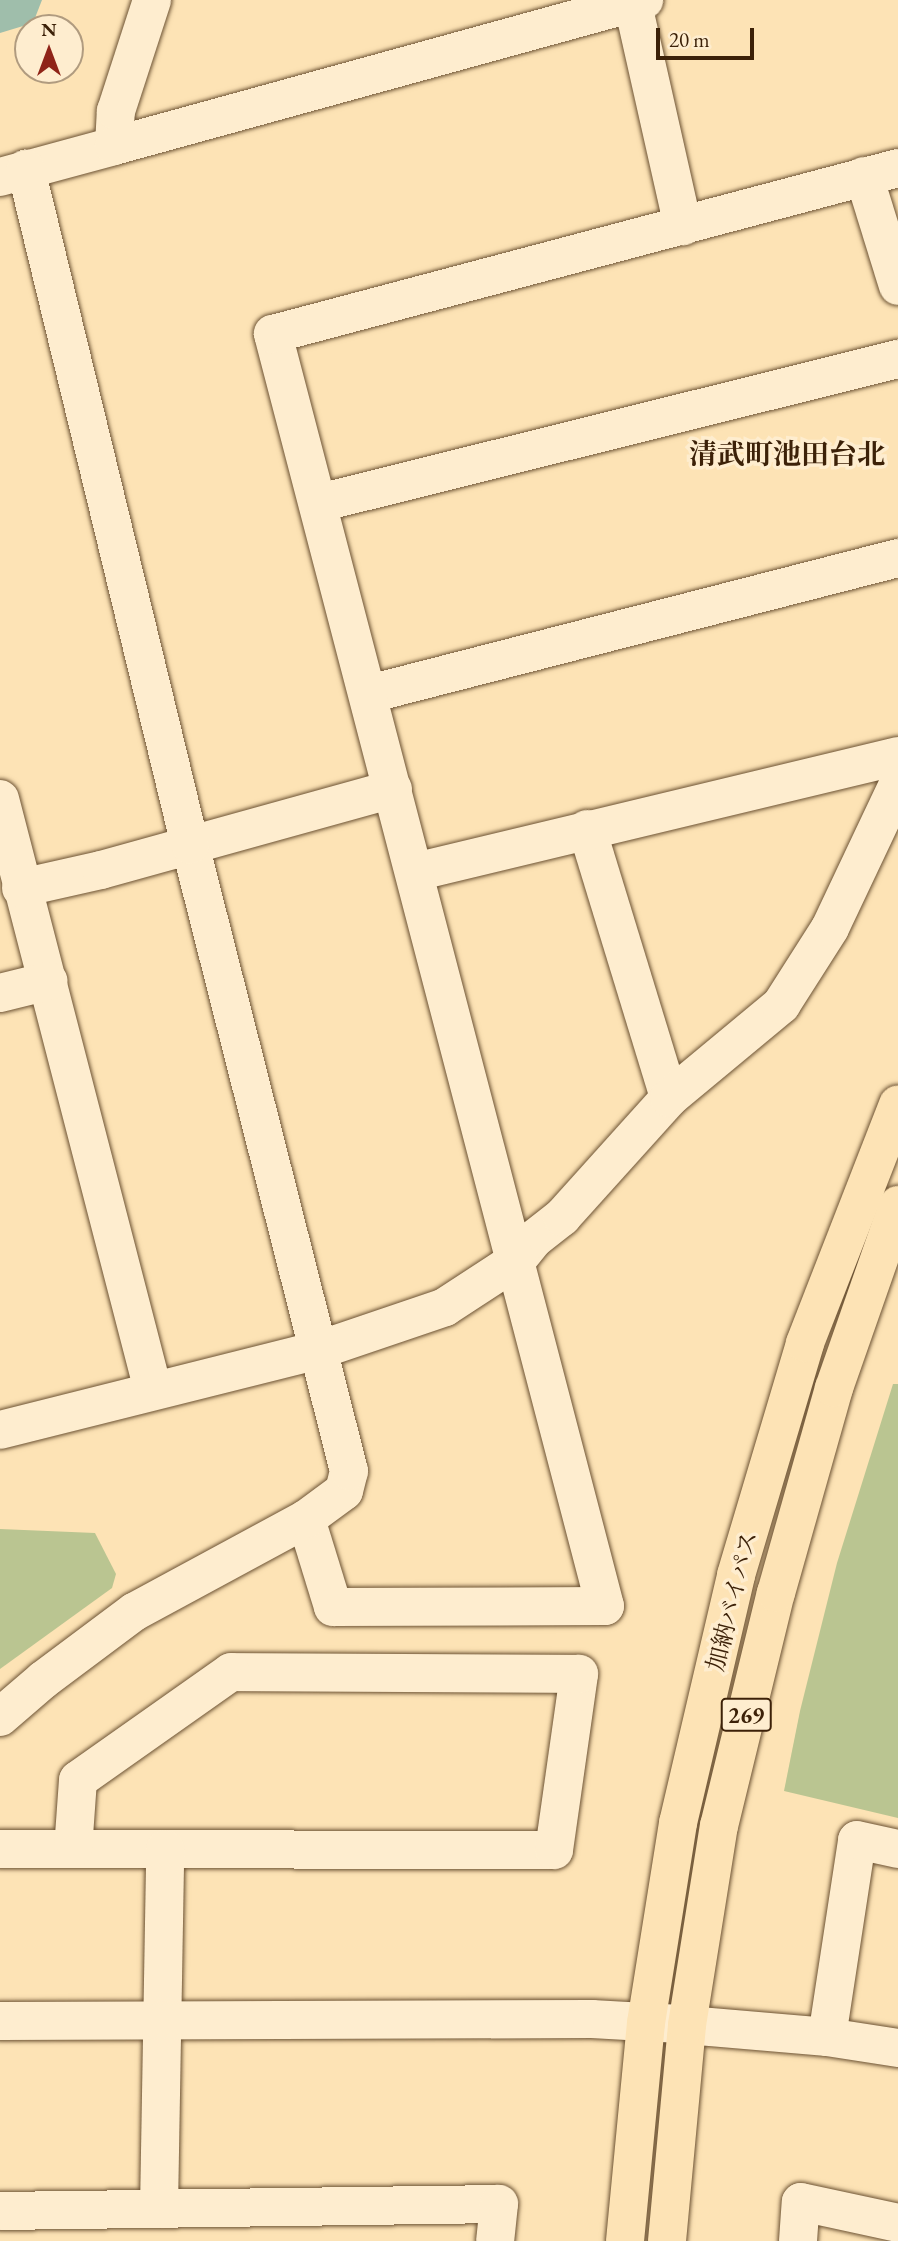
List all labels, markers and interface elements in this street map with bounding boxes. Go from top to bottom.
north arrow [14,14,84,84]
scale bar [660,14,758,58]
text: N [41,17,57,42]
text: 20 m [669,26,710,53]
district label: 清武町池田台北 [689,437,885,471]
street label: 加納バイパス [701,1528,763,1674]
road number: 269 [720,1696,772,1734]

